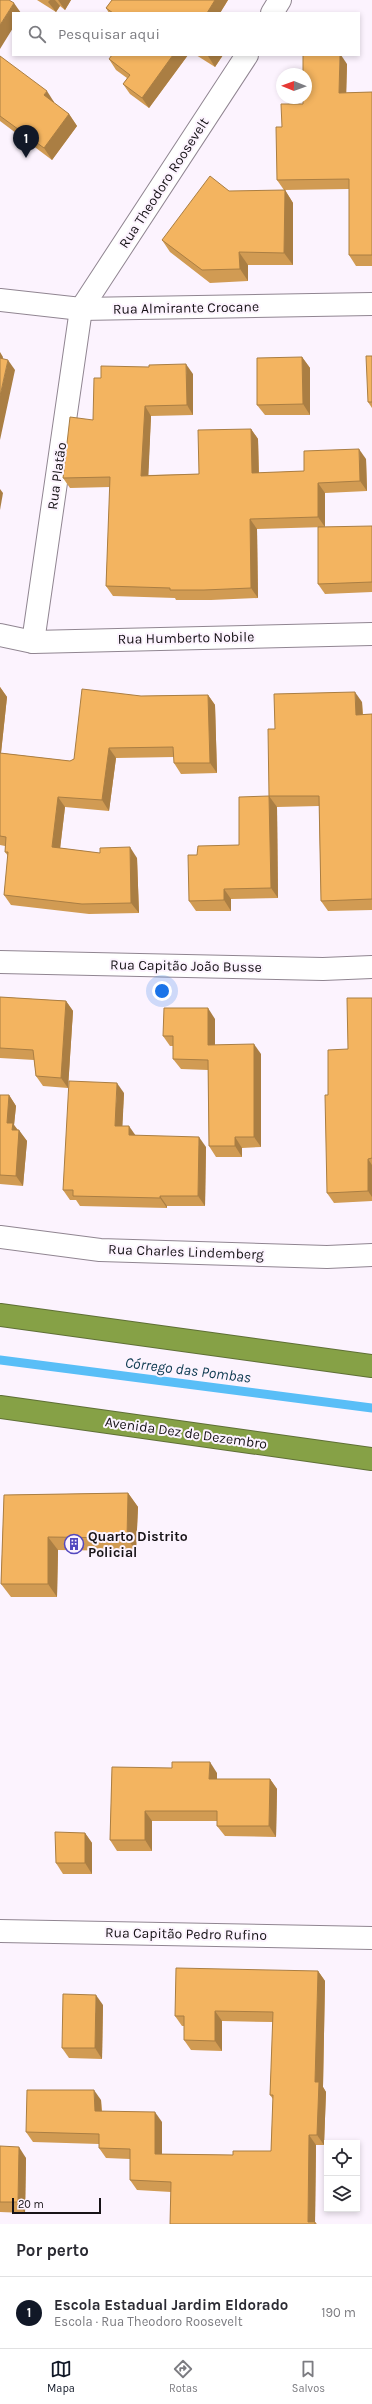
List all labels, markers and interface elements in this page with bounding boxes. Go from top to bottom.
search box [12,12,360,56]
icon: search [26,23,48,45]
text: Pesquisar aqui [58,25,160,43]
north arrow [276,68,312,104]
street label: Rua Theodoro Roosevelt [115,115,213,251]
pin: 1 [13,125,39,158]
street label: Rua Almirante Crocane [113,298,259,318]
street label: Rua Platão [44,441,70,511]
street label: Rua Humberto Nobile [118,628,254,648]
street label: Rua Capitão João Busse [110,956,262,976]
your location [152,981,172,1001]
street label: Rua Charles Lindemberg [108,1241,264,1263]
water label: Córrego das Pombas [124,1353,252,1387]
street label: Avenida Dez de Dezembro [104,1413,268,1453]
place label: Quarto Distrito Policial [88,1528,188,1561]
building icon: Quarto Distrito Policial [63,1533,85,1555]
street label: Rua Capitão Pedro Rufino [105,1924,267,1944]
map controls [324,2140,360,2212]
button: locate [324,2140,360,2176]
button: layers [324,2176,360,2212]
scale bar [12,2196,101,2215]
text: 20 m [18,2198,44,2211]
text: Por perto [16,2240,89,2260]
text: Escola Estadual Jardim Eldorado [54,2296,288,2314]
text: 1 [27,2305,31,2320]
text: 190 m [321,2305,356,2320]
text: Escola · Rua Theodoro Roosevelt [54,2314,243,2329]
tab: Mapa [47,2358,75,2395]
tab: Rotas [169,2358,198,2395]
tab: Salvos [292,2358,325,2395]

